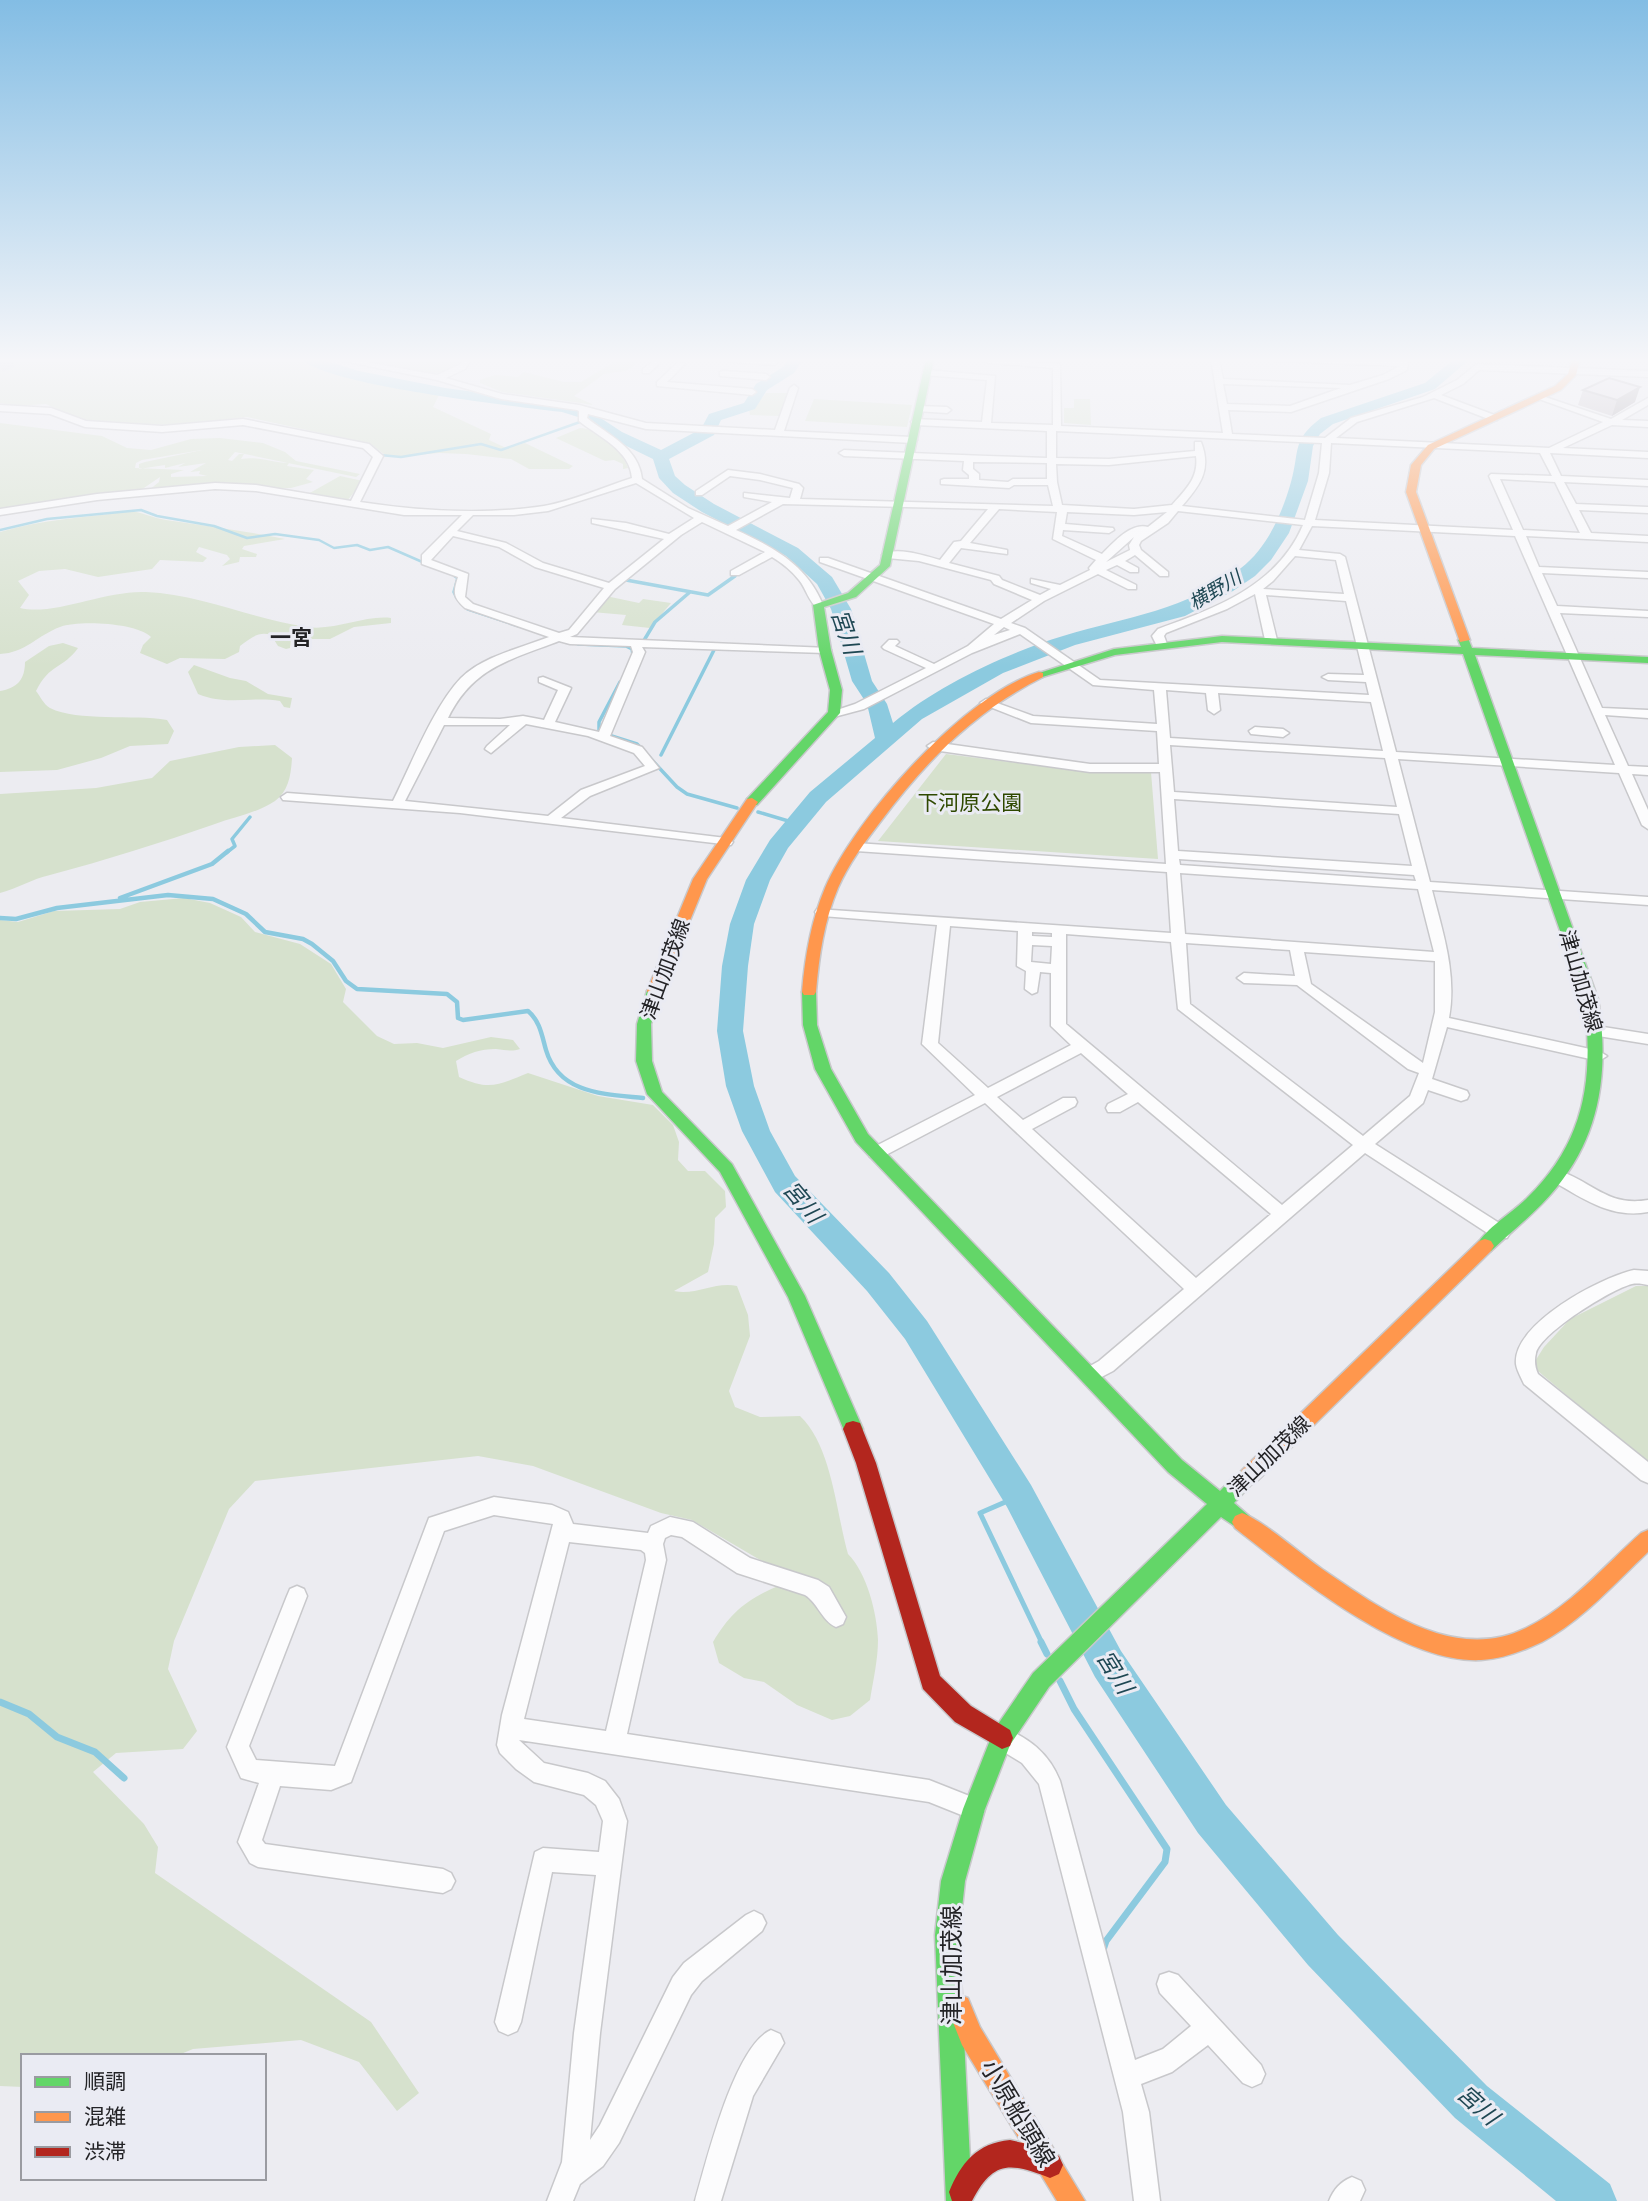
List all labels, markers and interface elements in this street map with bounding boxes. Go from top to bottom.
water label: 横野川 [1184,564,1248,615]
water label: 宮川 [824,605,869,661]
district label: 一宮 [270,624,312,651]
park label: 下河原公園 [918,789,1023,816]
street label: 津山加茂線 [634,915,696,1023]
street label: 津山加茂線 [1554,927,1608,1035]
water label: 宮川 [777,1175,831,1232]
street label: 津山加茂線 [1222,1410,1316,1502]
water label: 宮川 [1090,1645,1141,1702]
street label: 津山加茂線 [936,1905,967,2025]
legend [21,2054,266,2180]
street label: 小原船頭線 [974,2054,1062,2172]
text: 順調 [84,2068,126,2095]
water label: 宮川 [1451,2078,1507,2134]
text: 混雑 [84,2103,126,2130]
text: 渋滞 [84,2138,126,2165]

